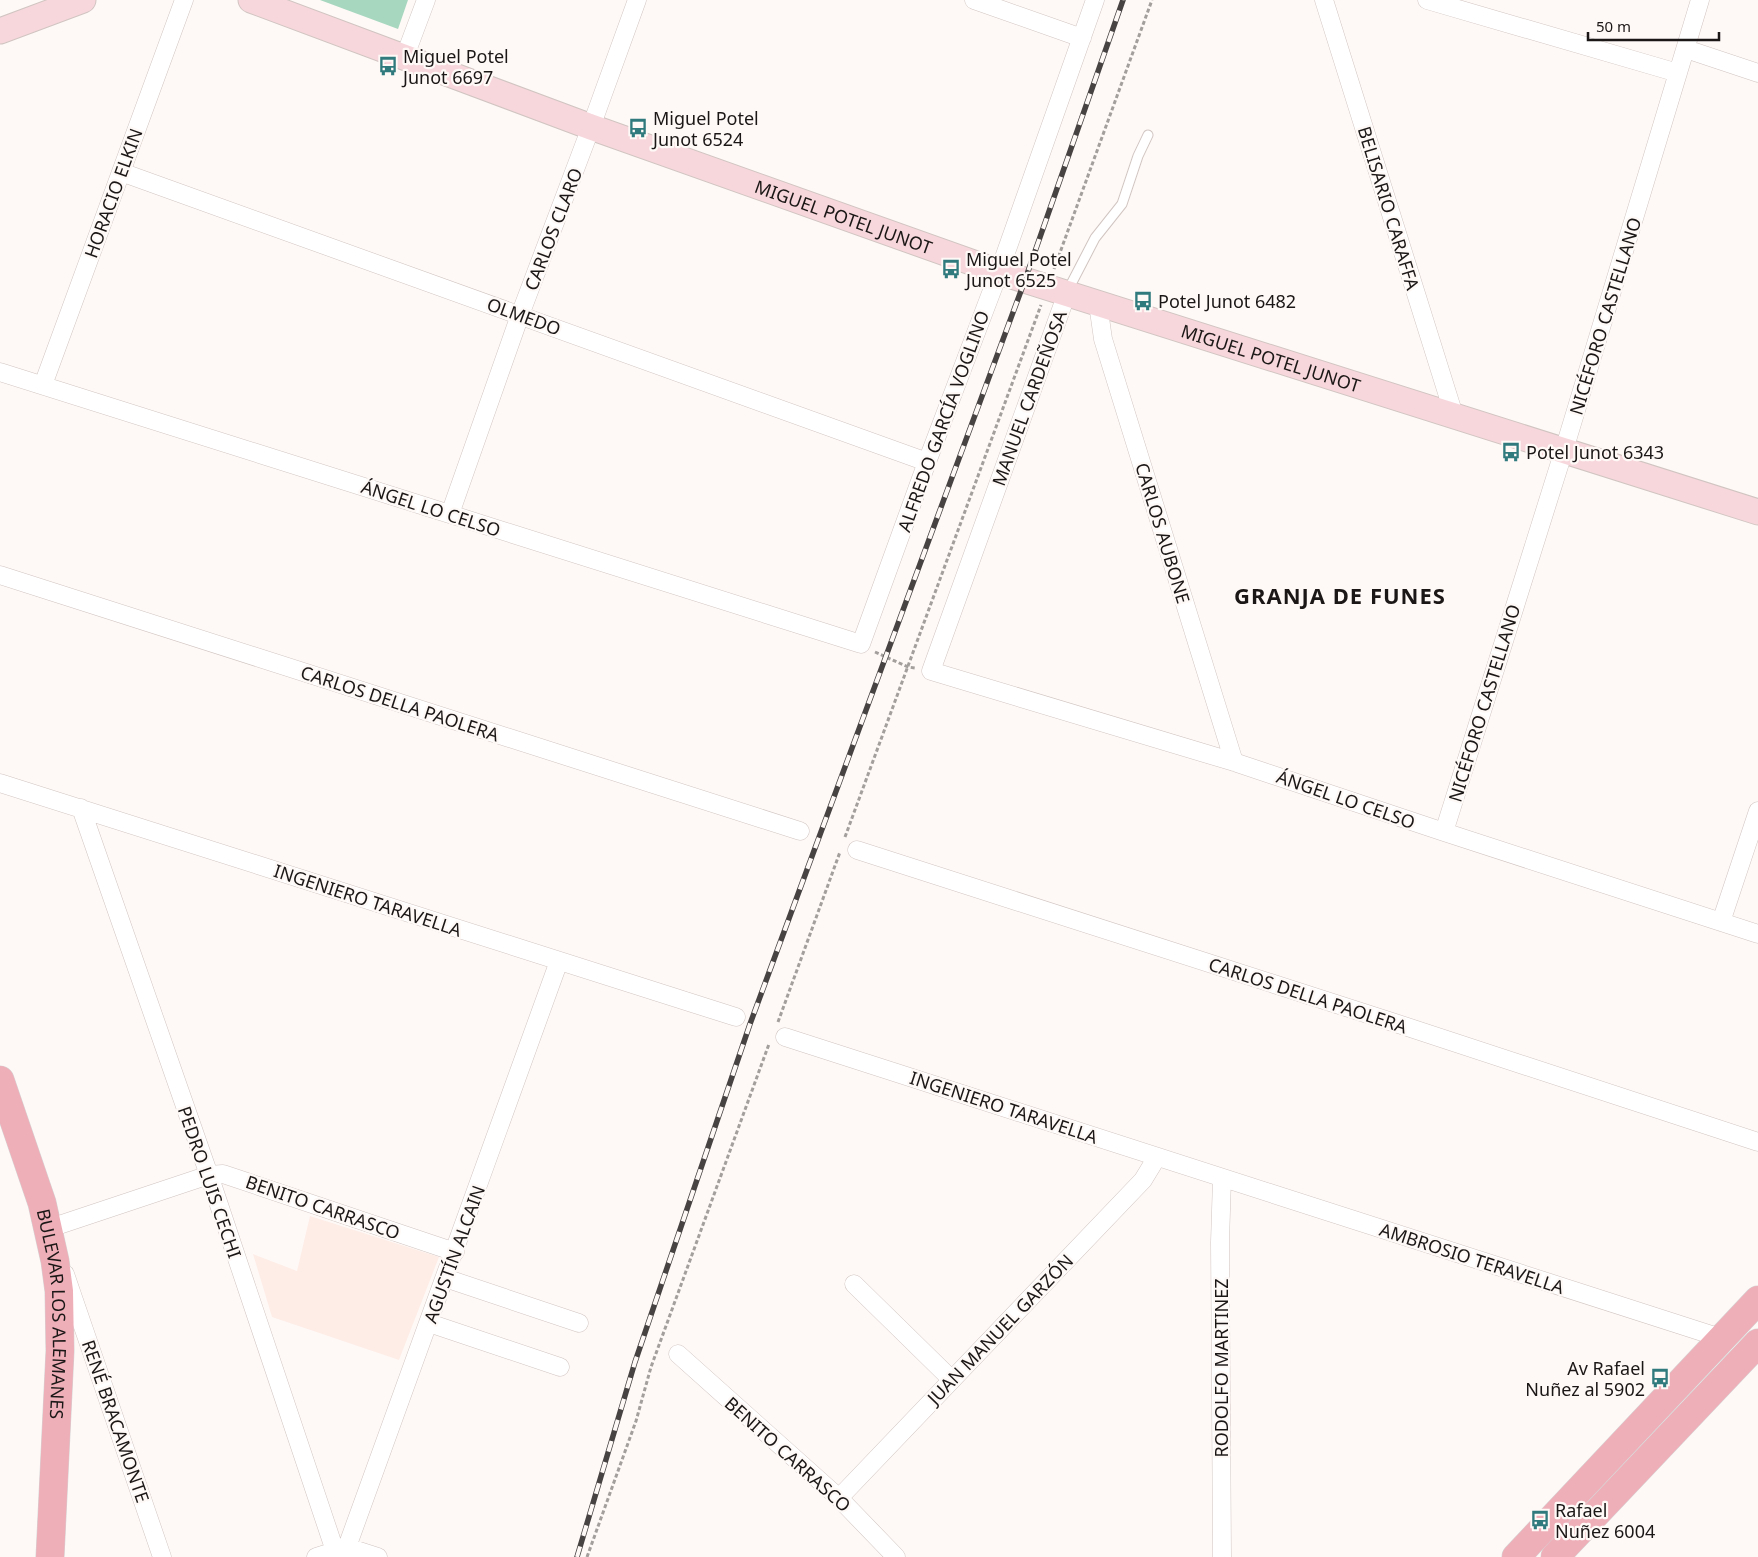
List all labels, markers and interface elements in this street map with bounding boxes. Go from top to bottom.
scale bar [1588,10,1719,42]
text: 50 m [1596,16,1631,36]
place label: Miguel Potel Junot 6697 [401,44,509,89]
bus stop icon: Miguel Potel Junot 6697 [377,55,399,77]
place label: Miguel Potel Junot 6524 [651,106,759,151]
bus stop icon: Miguel Potel Junot 6524 [627,117,649,139]
street label: BELISARIO CARAFFA [1353,123,1425,293]
street label: HORACIO ELKIN [78,125,148,261]
street label: CARLOS CLARO [519,164,587,294]
street label: MIGUEL POTEL JUNOT [752,174,936,259]
street label: NICÉFORO CASTELLANO [1563,214,1647,418]
place label: Miguel Potel Junot 6525 [964,247,1072,292]
bus stop icon: Miguel Potel Junot 6525 [940,258,962,280]
place label: Potel Junot 6482 [1158,289,1296,313]
bus stop icon: Potel Junot 6482 [1132,290,1154,312]
street label: OLMEDO [484,292,564,340]
street label: MANUEL CARDEÑOSA [986,306,1072,489]
street label: ALFREDO GARCÍA VOGLINO [892,307,994,535]
street label: MIGUEL POTEL JUNOT [1178,318,1363,398]
place label: Potel Junot 6343 [1526,440,1664,464]
bus stop icon: Potel Junot 6343 [1500,441,1522,463]
street label: CARLOS AUBONE [1130,460,1196,606]
street label: ÁNGEL LO CELSO [358,474,504,542]
district label: GRANJA DE FUNES [1234,580,1446,610]
street label: NICÉFORO CASTELLANO [1442,601,1526,805]
street label: CARLOS DELLA PAOLERA [298,660,503,747]
street label: ÁNGEL LO CELSO [1274,764,1418,834]
street label: INGENIERO TARAVELLA [271,858,465,942]
street label: CARLOS DELLA PAOLERA [1206,952,1411,1039]
street label: INGENIERO TARAVELLA [907,1065,1101,1149]
street label: PEDRO LUIS CECHI [173,1103,247,1261]
street label: BENITO CARRASCO [243,1169,403,1245]
street label: AGUSTÍN ALCAIN [418,1182,490,1326]
street label: BULEVAR LOS ALEMANES [32,1206,72,1420]
street label: AMBROSIO TERAVELLA [1377,1217,1568,1299]
street label: JUAN MANUEL GARZÓN [920,1249,1078,1411]
street label: RODOLFO MARTINEZ [1209,1278,1233,1458]
street label: RENÉ BRACAMONTE [77,1336,155,1506]
place label: Av Rafael Nuñez al 5902 [1525,1356,1645,1401]
bus stop icon: Av Rafael Nuñez al 5902 [1649,1367,1671,1389]
street label: BENITO CARRASCO [720,1391,856,1517]
place label: Rafael Nuñez 6004 [1555,1498,1655,1543]
bus stop icon: Rafael Nuñez 6004 [1529,1509,1551,1531]

